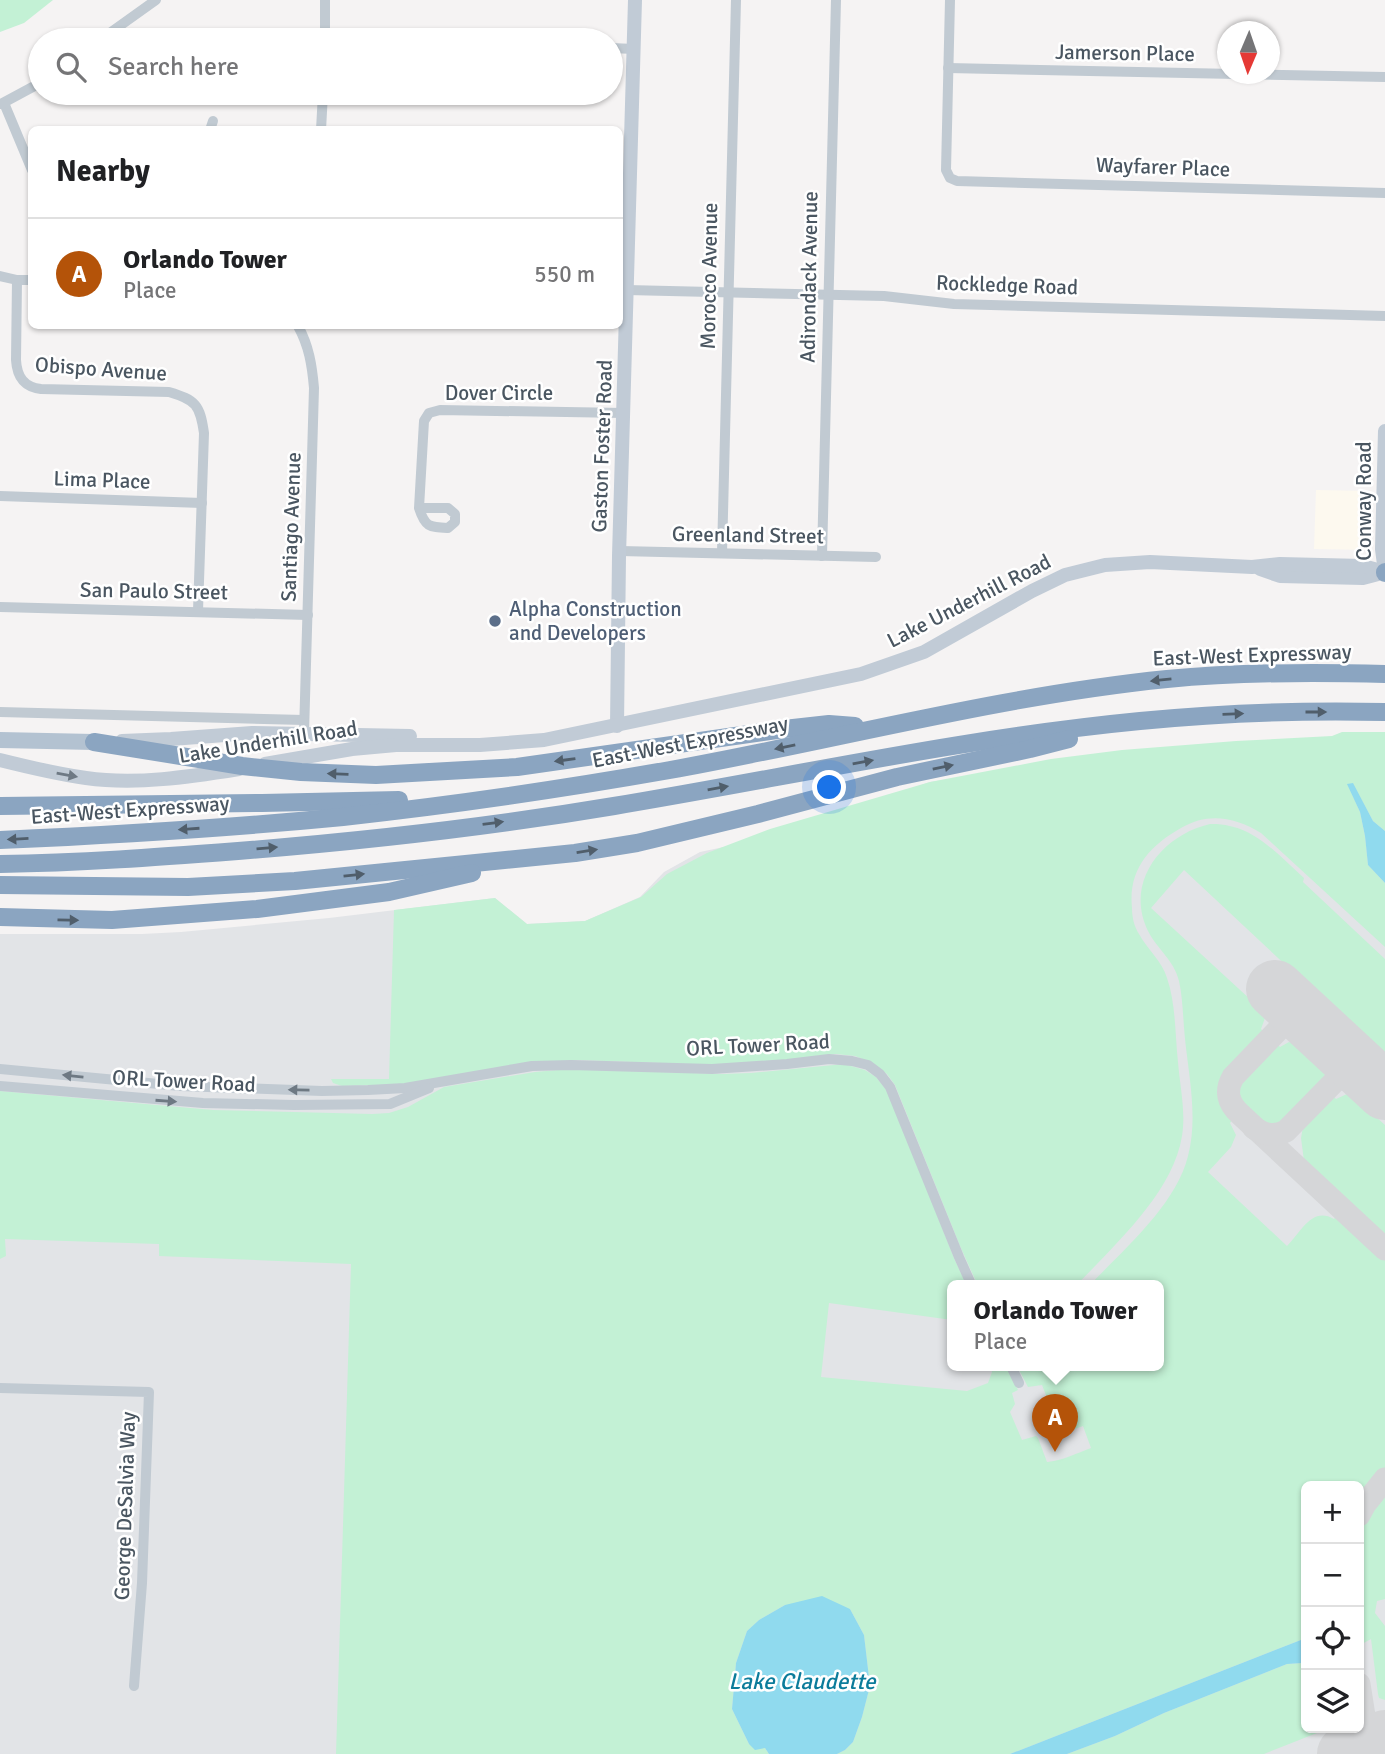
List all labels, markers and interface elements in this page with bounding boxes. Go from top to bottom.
north arrow [1217,21,1280,84]
search box [28,28,623,105]
street label: Jamerson Place [1055,39,1195,67]
icon: search [52,48,90,86]
text: Search here [108,51,239,83]
street label: Wayfarer Place [1095,152,1231,182]
text: Nearby [56,153,150,190]
street label: Adirondack Avenue [795,191,823,363]
street label: Morocco Avenue [695,202,723,350]
text: Orlando Tower [123,244,287,276]
text: A [72,260,86,289]
text: 550 m [534,260,595,289]
street label: Rockledge Road [936,270,1078,300]
text: Place [123,276,177,305]
street label: Obispo Avenue [34,351,168,387]
street label: Gaston Foster Road [586,359,618,533]
street label: Dover Circle [445,380,553,406]
street label: Conway Road [1351,441,1377,561]
street label: Santiago Avenue [275,452,307,602]
street label: Lima Place [53,465,151,495]
street label: Greenland Street [672,521,824,549]
street label: Lake Underhill Road [883,548,1055,654]
street label: San Paulo Street [80,577,228,605]
place label: Alpha Construction and Developers [509,596,682,646]
marker: Alpha Construction and Developers [487,613,503,629]
street label: East-West Expressway [1152,639,1352,671]
one-way arrow [1150,675,1172,686]
one-way arrow [1305,706,1327,718]
one-way arrow [1222,709,1244,720]
street label: East-West Expressway [590,710,790,774]
street label: Lake Underhill Road [177,715,359,769]
one-way arrow [774,742,796,753]
one-way arrow [554,755,576,766]
one-way arrow [852,756,874,767]
one-way arrow [932,761,954,772]
one-way arrow [327,768,349,779]
one-way arrow [56,769,78,780]
your location [812,770,846,804]
one-way arrow [707,782,729,793]
street label: East-West Expressway [30,790,230,830]
one-way arrow [482,818,504,829]
one-way arrow [177,824,199,835]
one-way arrow [7,834,29,845]
one-way arrow [256,842,278,853]
one-way arrow [576,845,598,856]
one-way arrow [343,869,365,880]
one-way arrow [57,914,79,926]
street label: ORL Tower Road [686,1028,830,1062]
street label: ORL Tower Road [112,1064,256,1098]
one-way arrow [61,1070,83,1081]
one-way arrow [288,1085,310,1096]
one-way arrow [155,1096,177,1107]
popup [947,1280,1164,1371]
text: Orlando Tower [974,1295,1137,1327]
text: Place [974,1327,1027,1356]
pin: A [1032,1394,1078,1452]
street label: George DeSalvia Way [109,1411,141,1601]
map controls [1301,1481,1364,1733]
button: + [1301,1481,1364,1544]
button: − [1301,1544,1364,1607]
button: locate [1301,1607,1364,1670]
water label: Lake Claudette [728,1667,877,1696]
button: layers [1301,1670,1364,1733]

